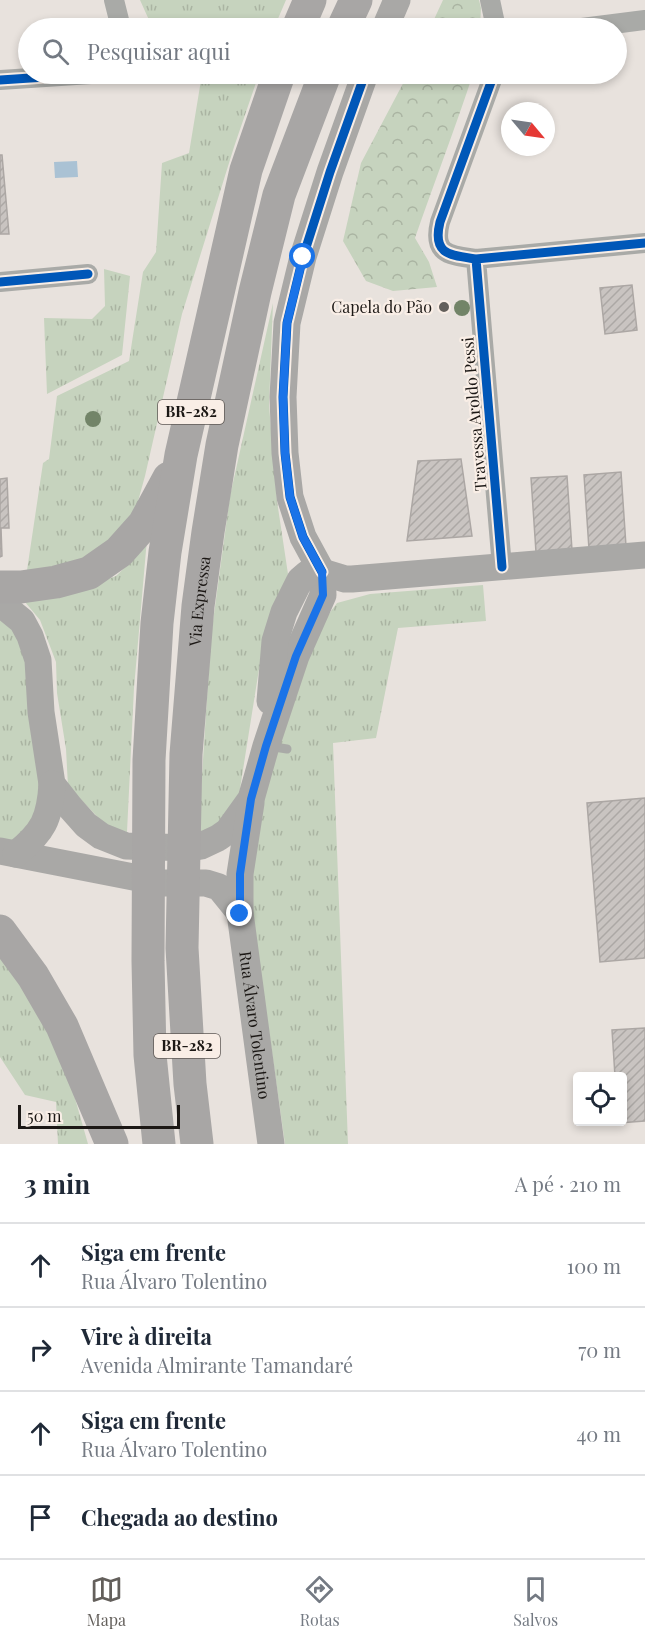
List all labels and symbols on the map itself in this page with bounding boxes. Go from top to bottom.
north arrow [501,102,555,156]
route start [289,243,315,269]
place label: Capela do Pão [331,296,432,317]
marker: Capela do Pão [437,300,451,314]
street label: Travessa Aroldo Pessi [456,336,491,492]
road number: BR-282 [158,400,224,424]
street label: Via Expressa [184,555,215,648]
route end [226,900,252,926]
street label: Rua Álvaro Tolentino [235,950,276,1101]
road number: BR-282 [154,1034,220,1058]
scale bar [18,1102,180,1130]

